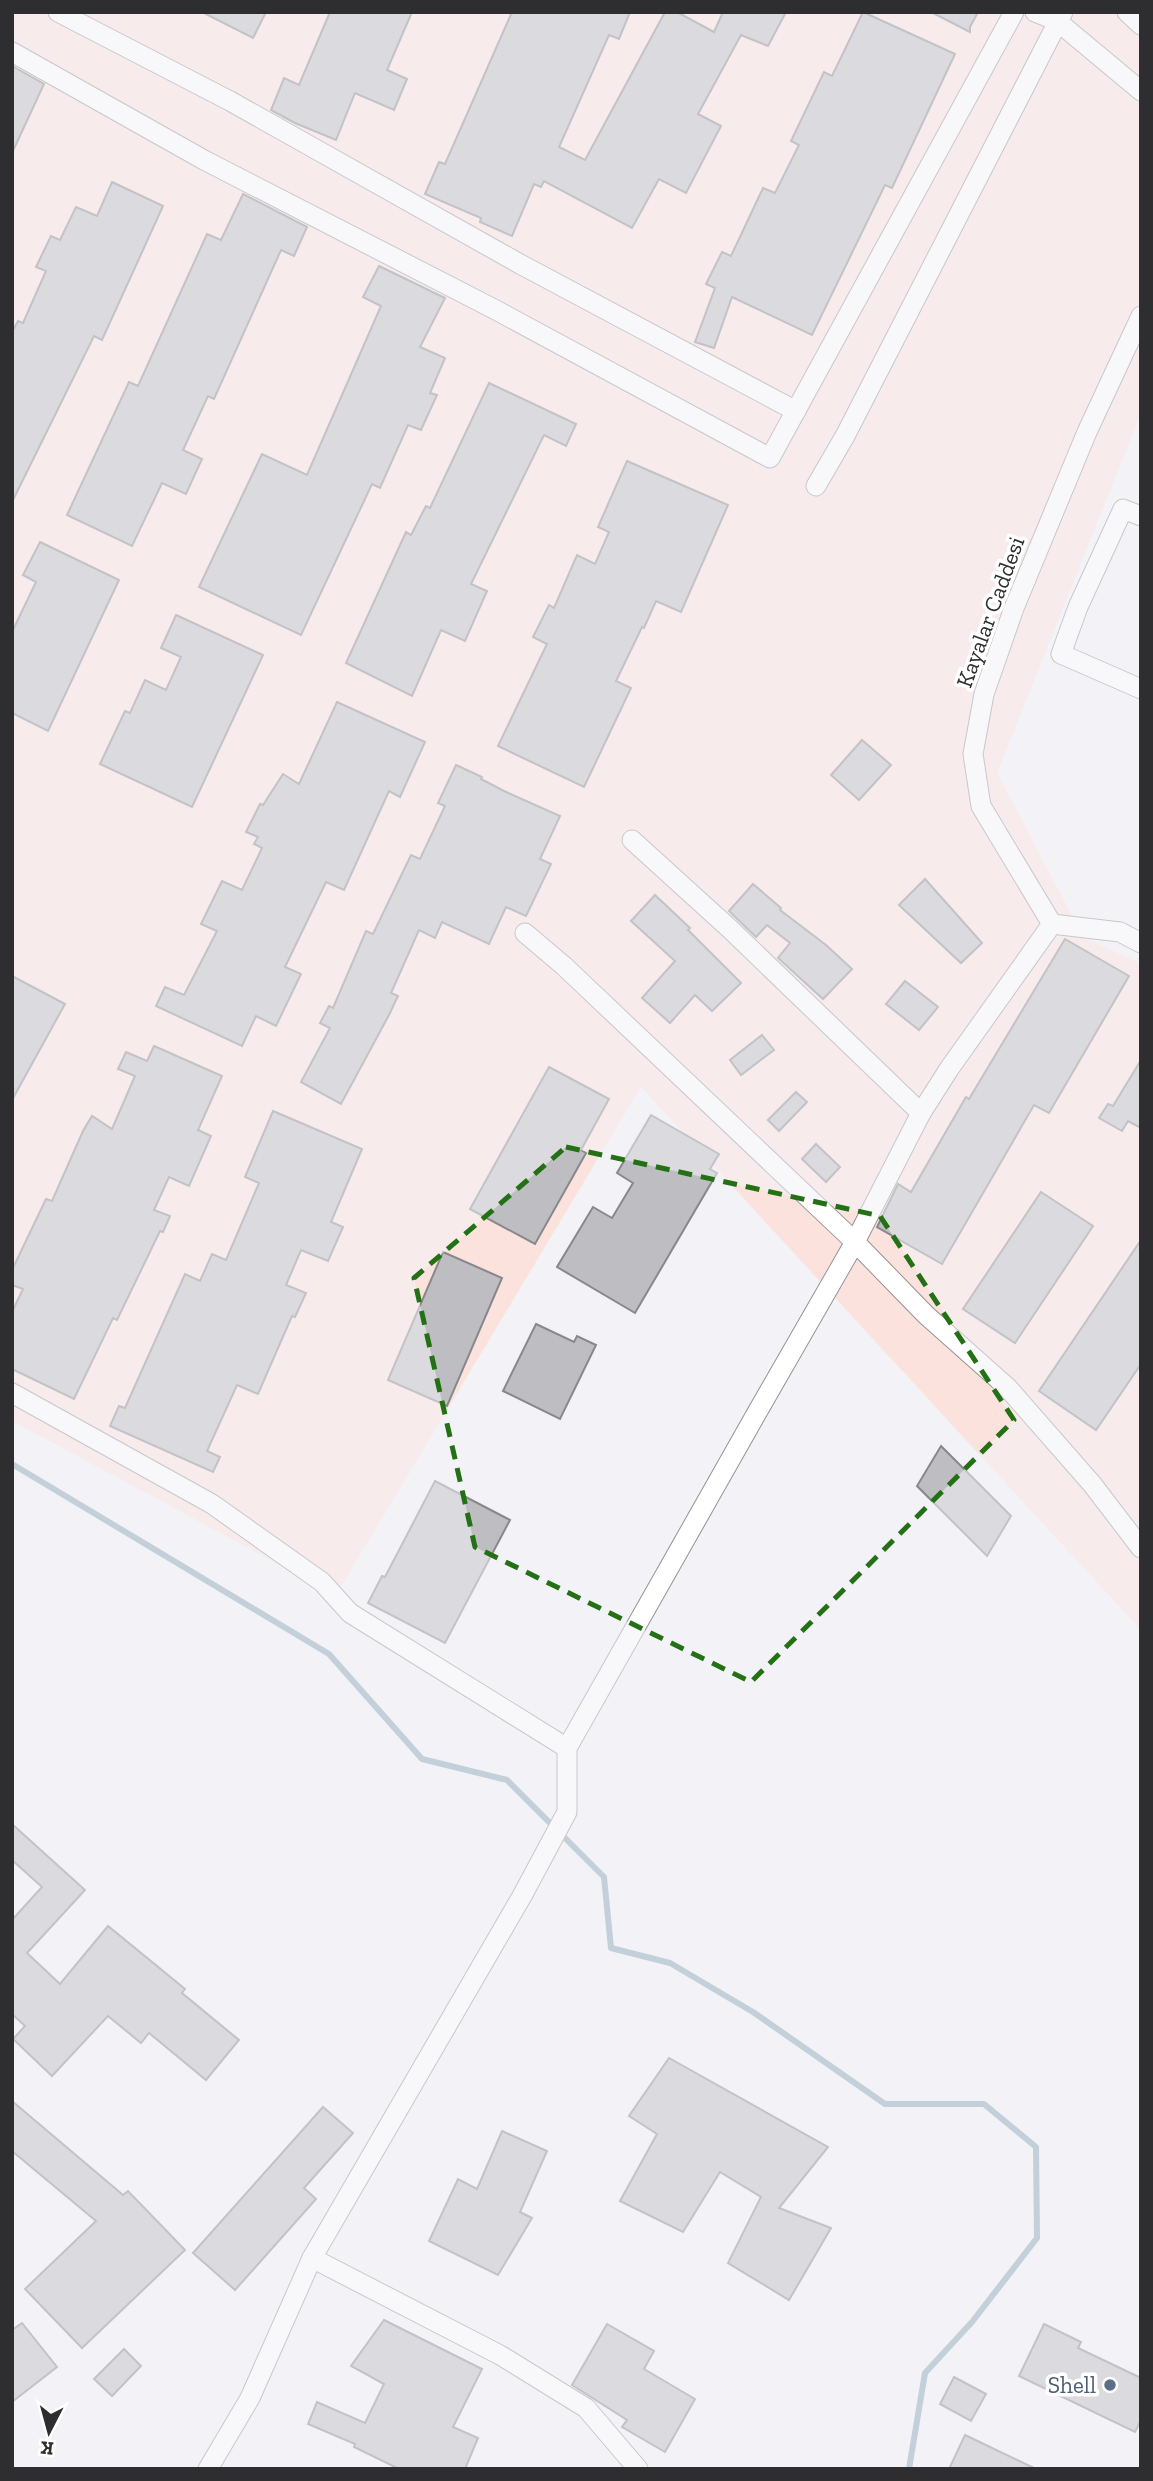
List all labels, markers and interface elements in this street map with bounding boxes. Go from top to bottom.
street label: Kayalar Caddesi [950,533,1030,691]
place label: Shell [1048,2371,1096,2399]
marker: Shell [1102,2377,1118,2393]
north arrow [14,2397,84,2467]
text: K [40,2436,55,2461]

